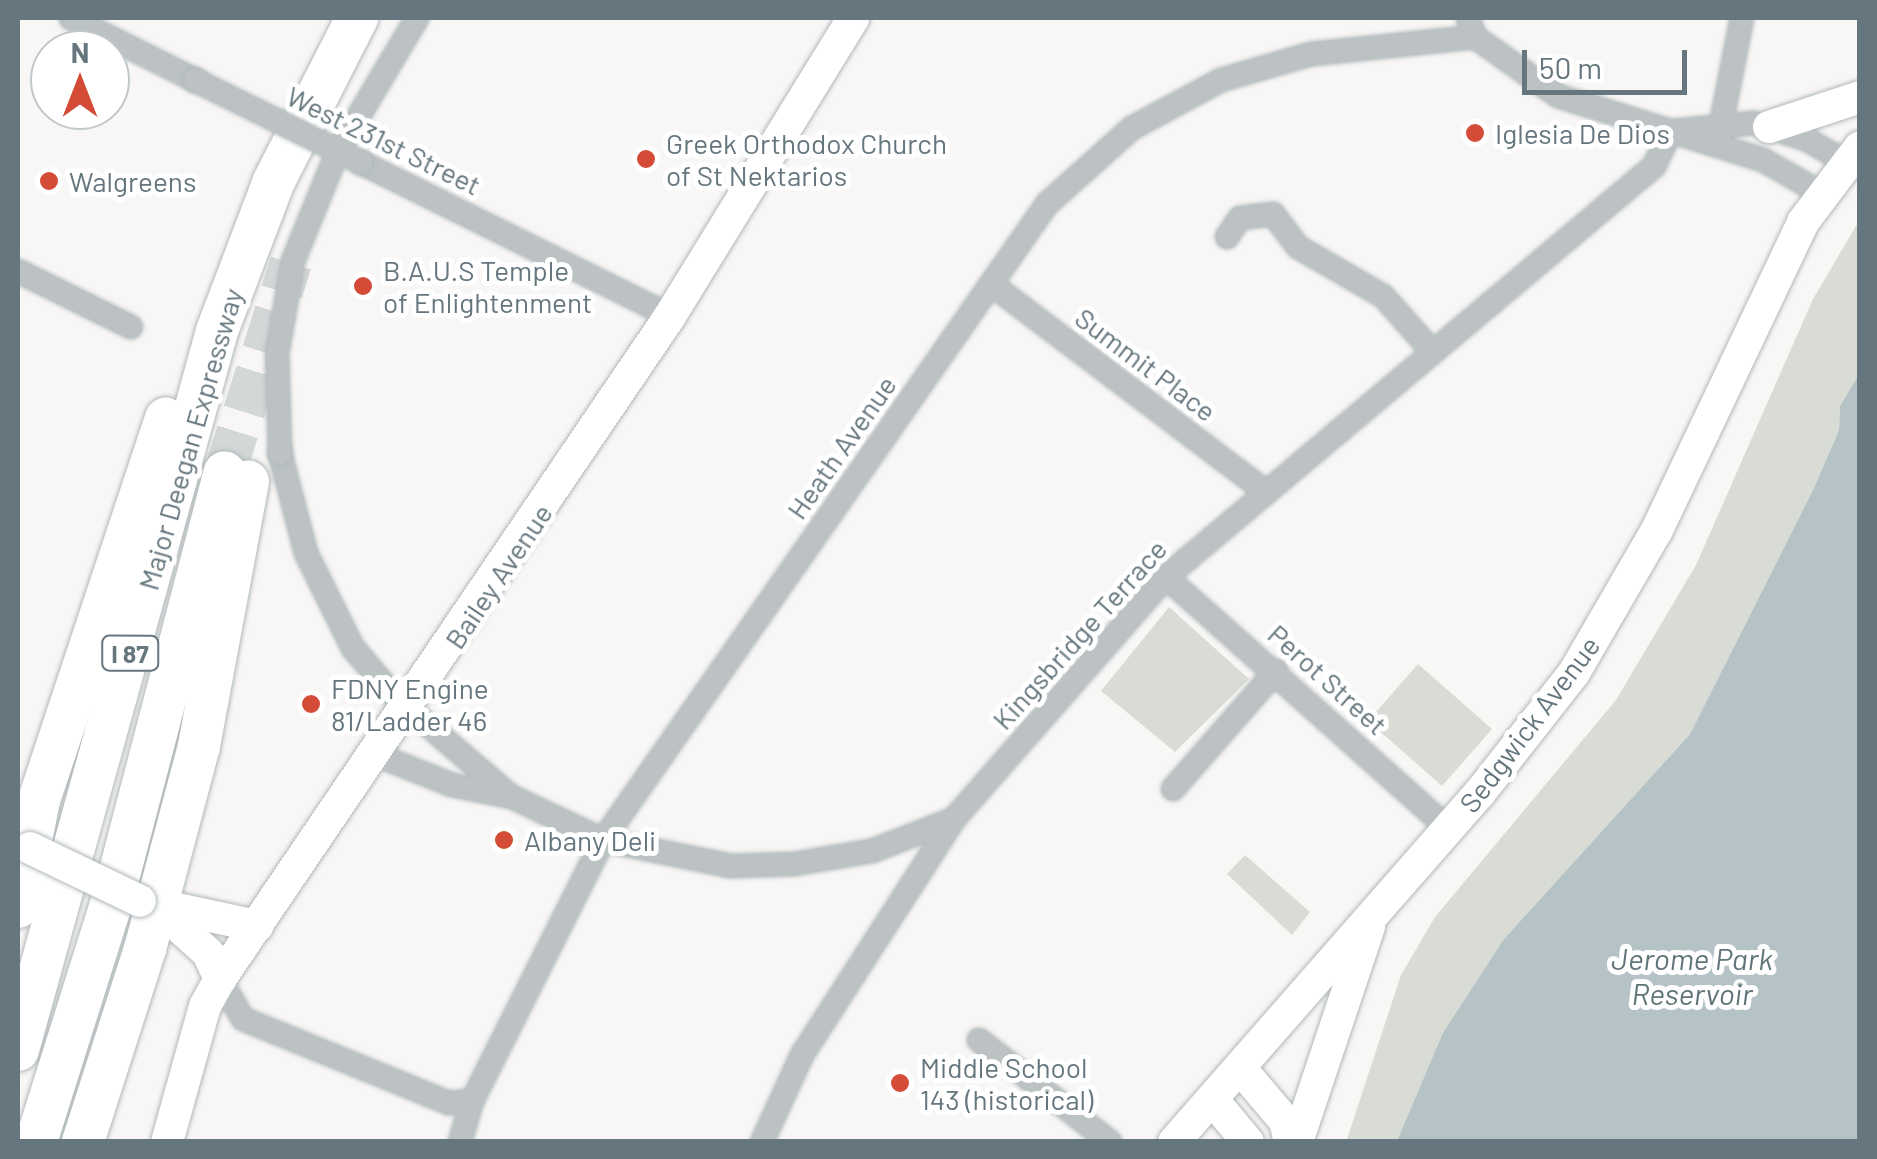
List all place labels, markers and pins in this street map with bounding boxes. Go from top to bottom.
place label: Iglesia De Dios [1495,116,1670,150]
marker: Iglesia De Dios [1464,122,1486,144]
place label: Greek Orthodox Church of St Nektarios [666,126,947,192]
marker: Greek Orthodox Church of St Nektarios [635,148,657,170]
place label: Walgreens [69,164,196,198]
marker: Walgreens [38,170,60,192]
place label: B.A.U.S Temple of Enlightenment [383,253,592,319]
marker: B.A.U.S Temple of Enlightenment [352,275,374,297]
place label: FDNY Engine 81/Ladder 46 [331,671,489,737]
marker: FDNY Engine 81/Ladder 46 [300,693,322,715]
place label: Albany Deli [524,823,656,857]
marker: Albany Deli [493,829,515,851]
place label: Middle School 143 (historical) [920,1050,1093,1116]
marker: Middle School 143 (historical) [889,1072,911,1094]

